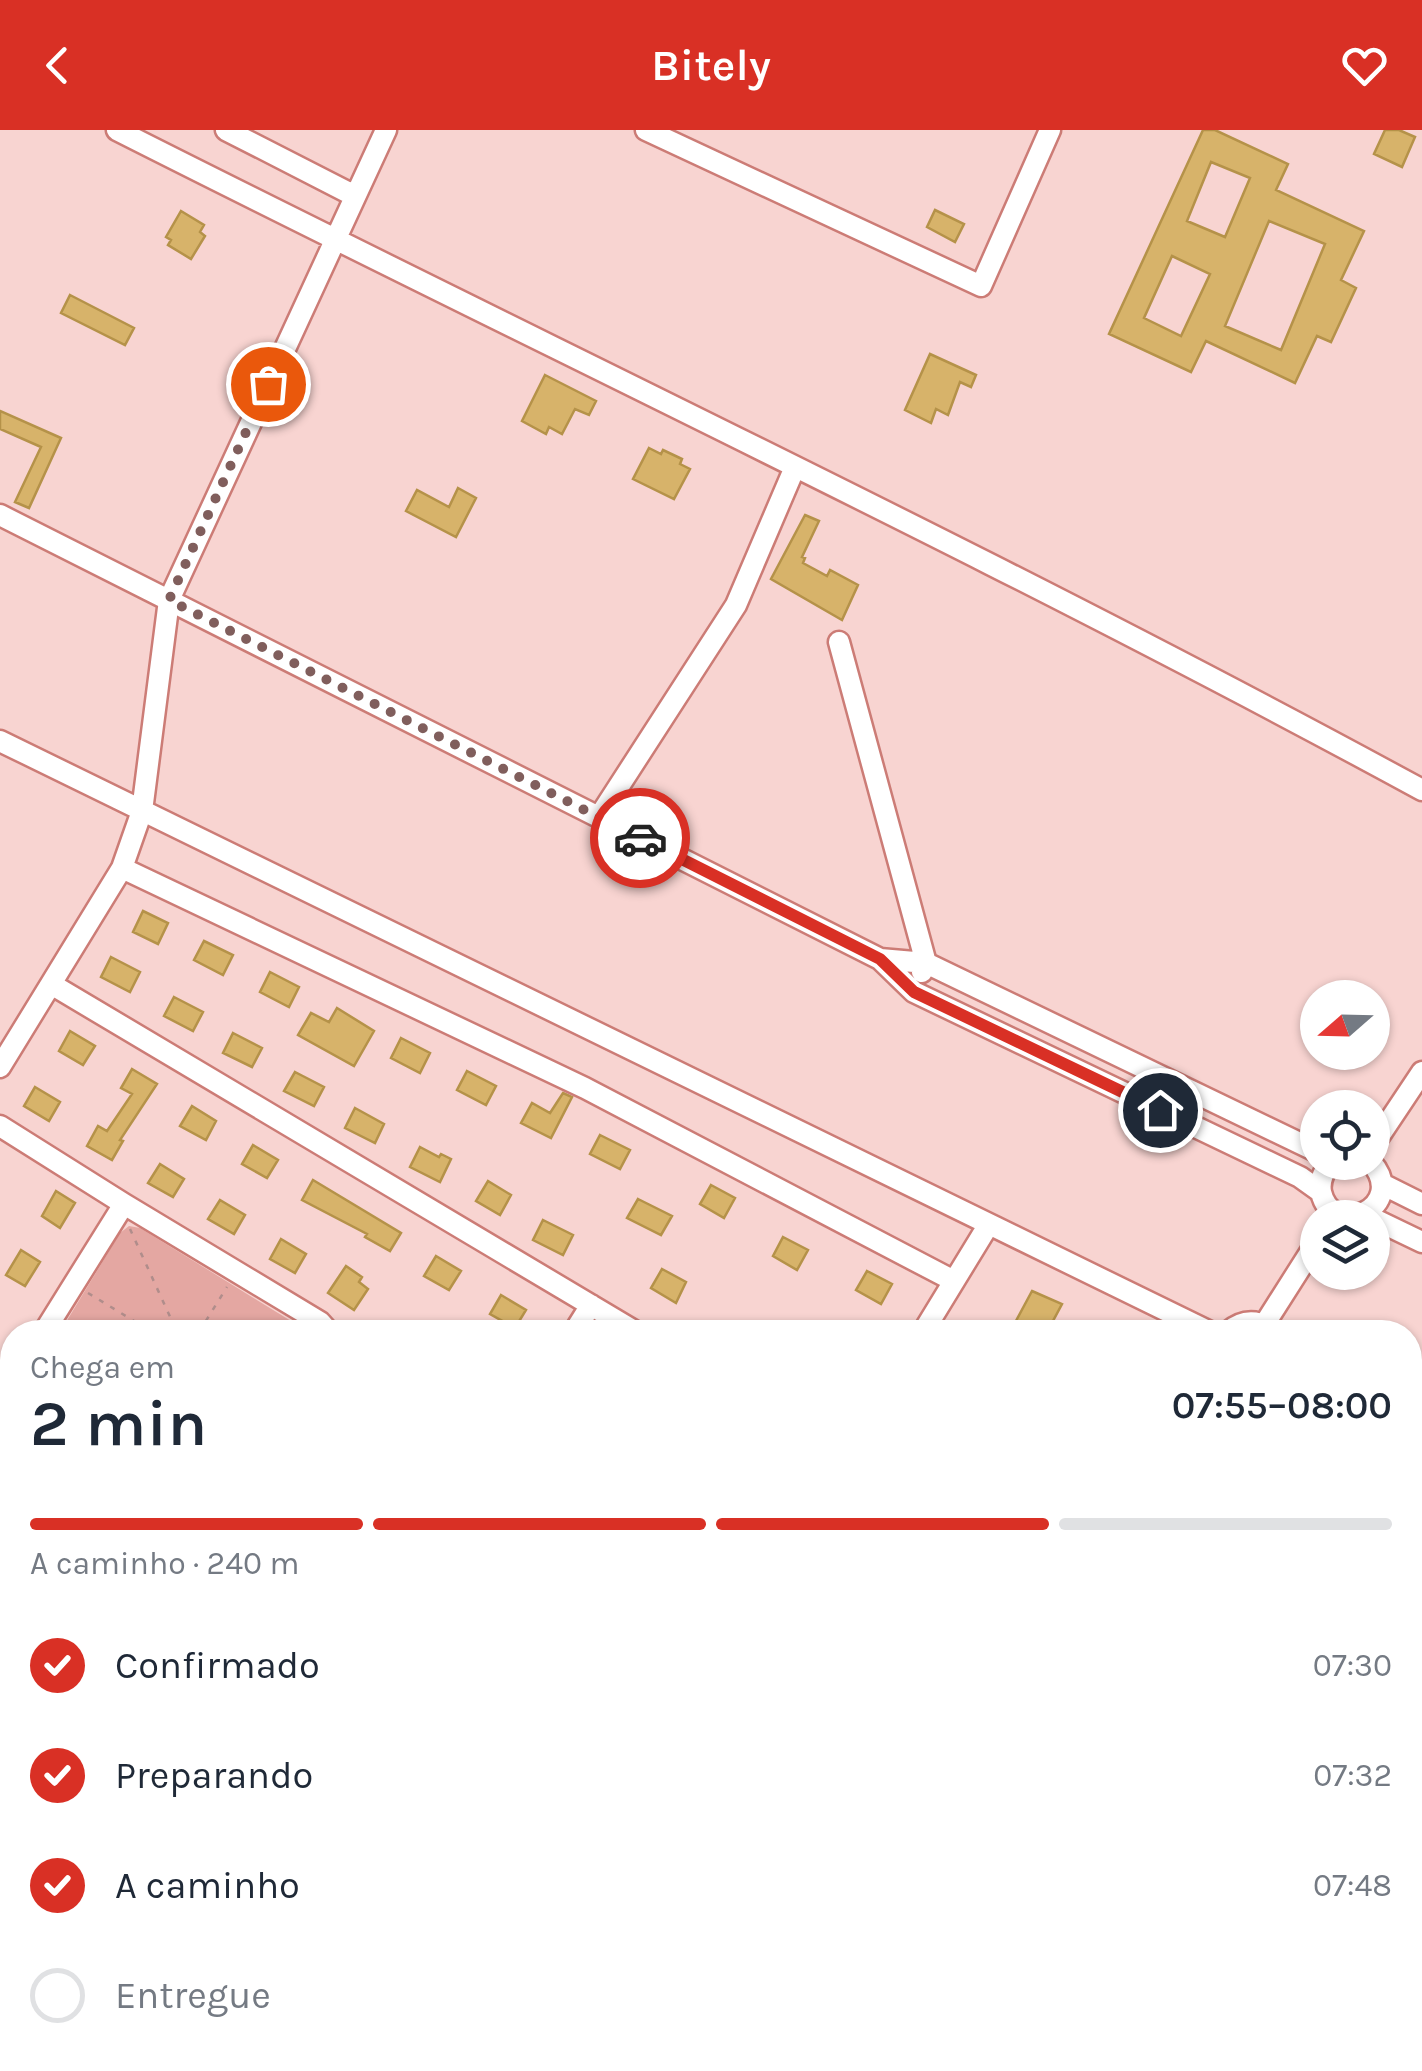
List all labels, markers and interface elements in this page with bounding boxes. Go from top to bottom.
icon: back [30,38,85,93]
icon: heart [1337,38,1392,93]
text: Bitely [651,39,771,91]
pin [226,342,311,427]
icon: bag [241,357,296,412]
courier [590,788,690,888]
icon: car [613,811,668,866]
north arrow [1300,980,1390,1070]
map controls [1300,980,1390,1290]
pin [1118,1068,1203,1153]
icon: home [1133,1083,1188,1138]
button: locate [1300,1090,1390,1180]
button: layers [1300,1200,1390,1290]
text: Chega em [30,1349,175,1386]
text: 07:55–08:00 [1172,1383,1392,1428]
text: 2 min [30,1385,207,1461]
text: A caminho · 240 m [30,1545,300,1582]
icon: check [30,1638,85,1693]
text: Confirmado [115,1643,320,1688]
text: 07:30 [1313,1647,1392,1684]
icon: check [30,1748,85,1803]
text: Preparando [115,1753,313,1798]
text: 07:32 [1313,1757,1392,1794]
icon: check [30,1858,85,1913]
text: A caminho [115,1863,300,1908]
text: 07:48 [1313,1867,1392,1904]
text: Entregue [115,1973,271,2018]

